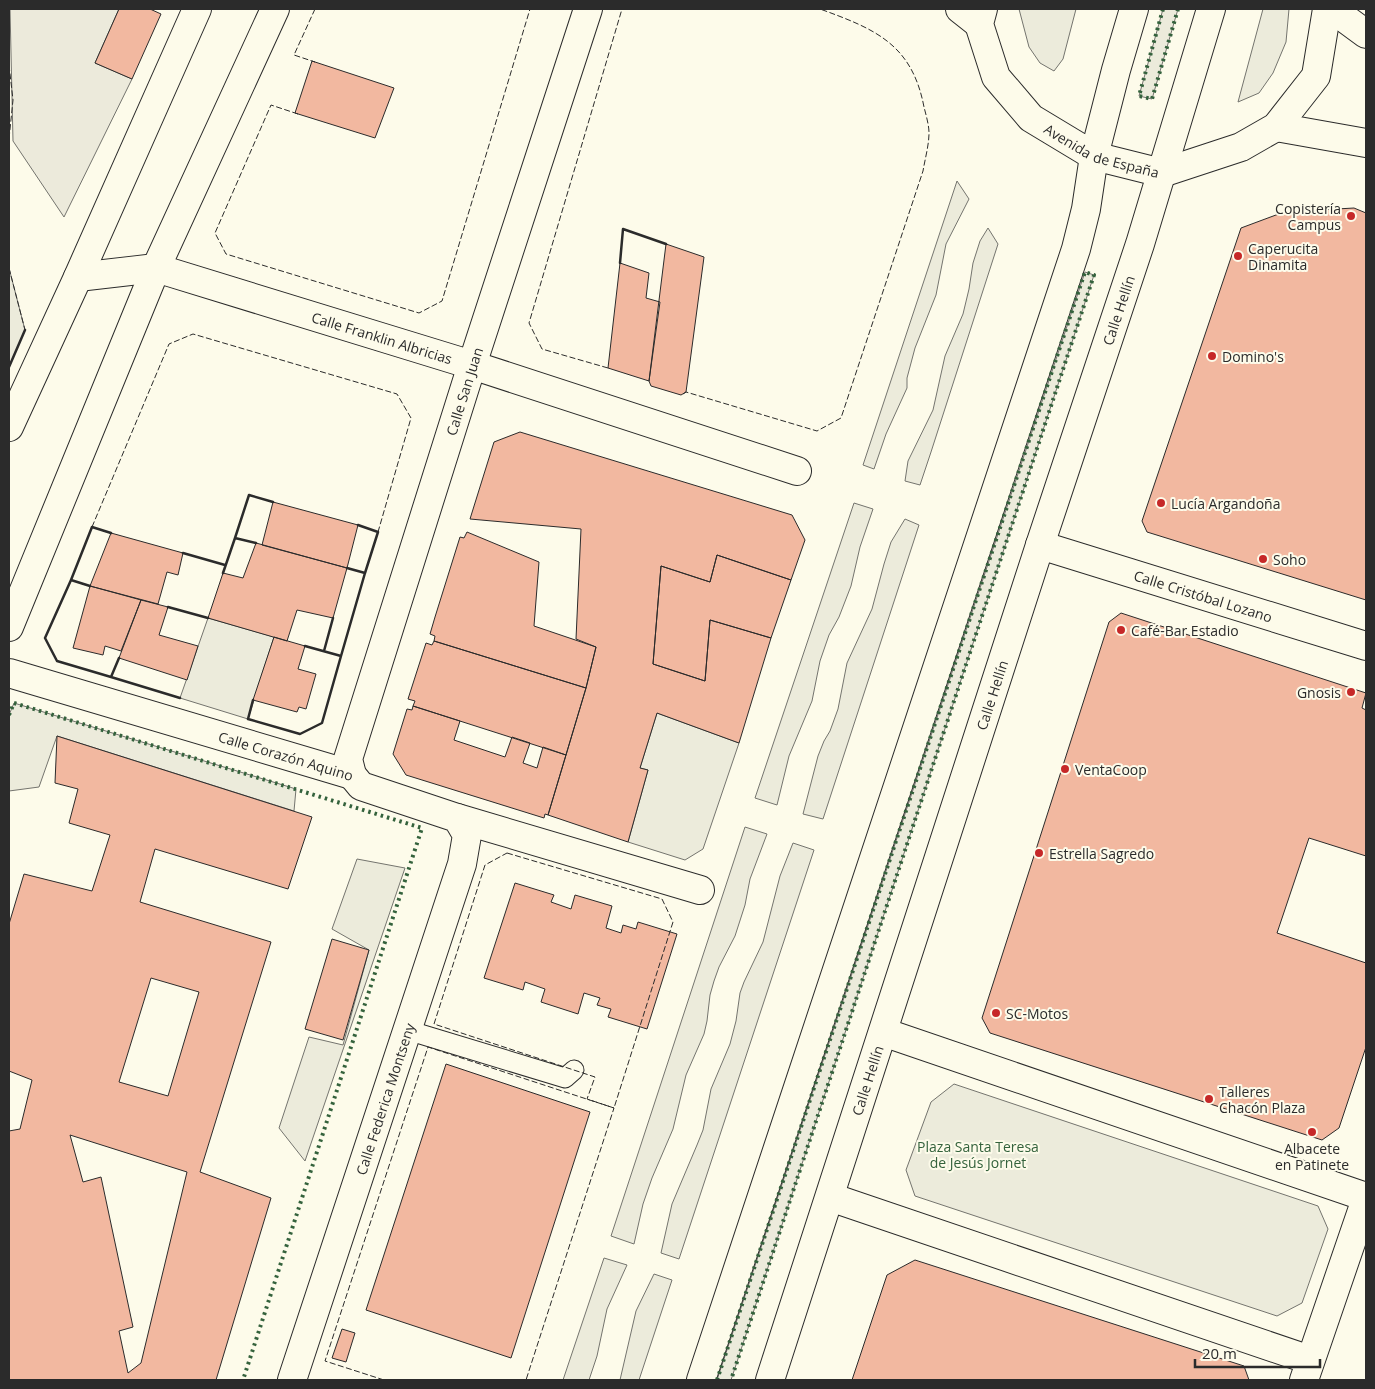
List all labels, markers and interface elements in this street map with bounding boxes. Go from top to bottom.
street label: Avenida de España [1041,119,1161,181]
place label: Copistería Campus [1275,199,1341,234]
marker: Copistería Campus [1345,210,1357,222]
place label: Caperucita Dinamita [1248,239,1318,274]
marker: Caperucita Dinamita [1232,250,1244,262]
street label: Calle Hellín [1098,273,1138,348]
street label: Calle Franklin Albricias [309,307,455,368]
street label: Calle San Juan [441,345,487,438]
place label: Domino's [1222,347,1284,366]
marker: Domino's [1206,350,1218,362]
place label: Lucía Argandoña [1171,494,1280,513]
marker: Lucía Argandoña [1155,497,1167,509]
place label: Soho [1273,550,1306,569]
marker: Soho [1257,553,1269,565]
street label: Calle Cristóbal Lozano [1132,565,1275,626]
place label: Café-Bar Estadio [1131,621,1239,640]
marker: Café-Bar Estadio [1115,624,1127,636]
street label: Calle Hellín [971,657,1012,732]
place label: Gnosis [1297,683,1341,702]
marker: Gnosis [1345,686,1357,698]
street label: Calle Corazón Aquino [216,726,356,784]
place label: VentaCoop [1075,760,1147,779]
marker: VentaCoop [1059,763,1071,775]
place label: Estrella Sagredo [1049,844,1154,863]
marker: Estrella Sagredo [1033,847,1045,859]
place label: SC-Motos [1006,1004,1068,1023]
marker: SC-Motos [990,1007,1002,1019]
street label: Calle Federica Montseny [351,1019,419,1177]
street label: Calle Hellín [847,1043,887,1118]
place label: Talleres Chacón Plaza [1219,1082,1306,1117]
marker: Talleres Chacón Plaza [1203,1093,1215,1105]
marker: Albacete en Patinete [1306,1126,1318,1138]
park label: Plaza Santa Teresa de Jesús Jornet [917,1137,1039,1172]
place label: Albacete en Patinete [1275,1139,1349,1174]
scale bar [1195,1336,1320,1368]
text: 20 m [1202,1343,1237,1363]

